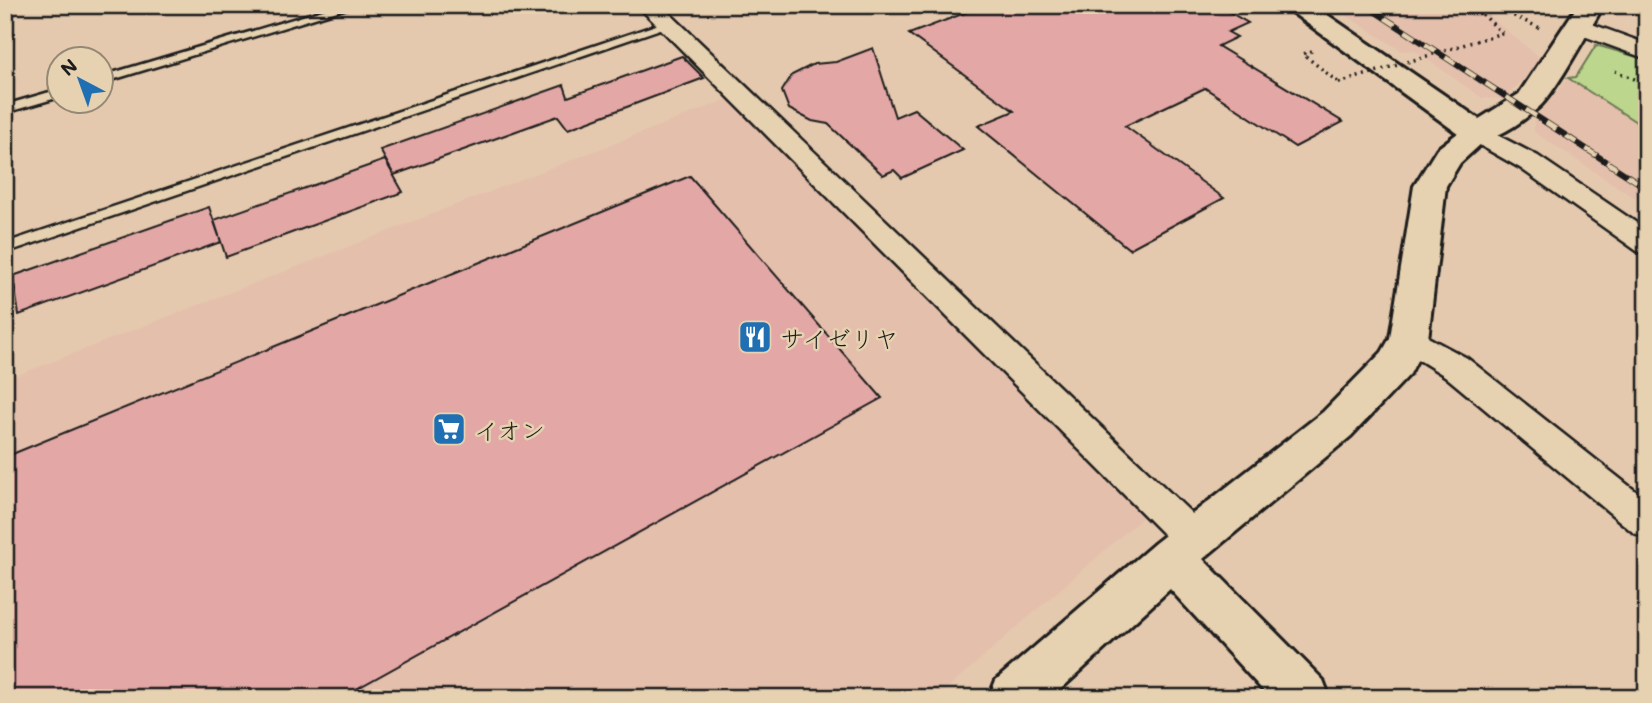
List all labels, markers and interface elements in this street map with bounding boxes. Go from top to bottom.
north arrow [46,46,116,116]
text: N [55,53,82,81]
restaurant icon: サイゼリヤ [736,318,774,356]
place label: サイゼリヤ [780,322,899,353]
supermarket icon: イオン [430,410,468,448]
place label: イオン [474,414,545,445]

